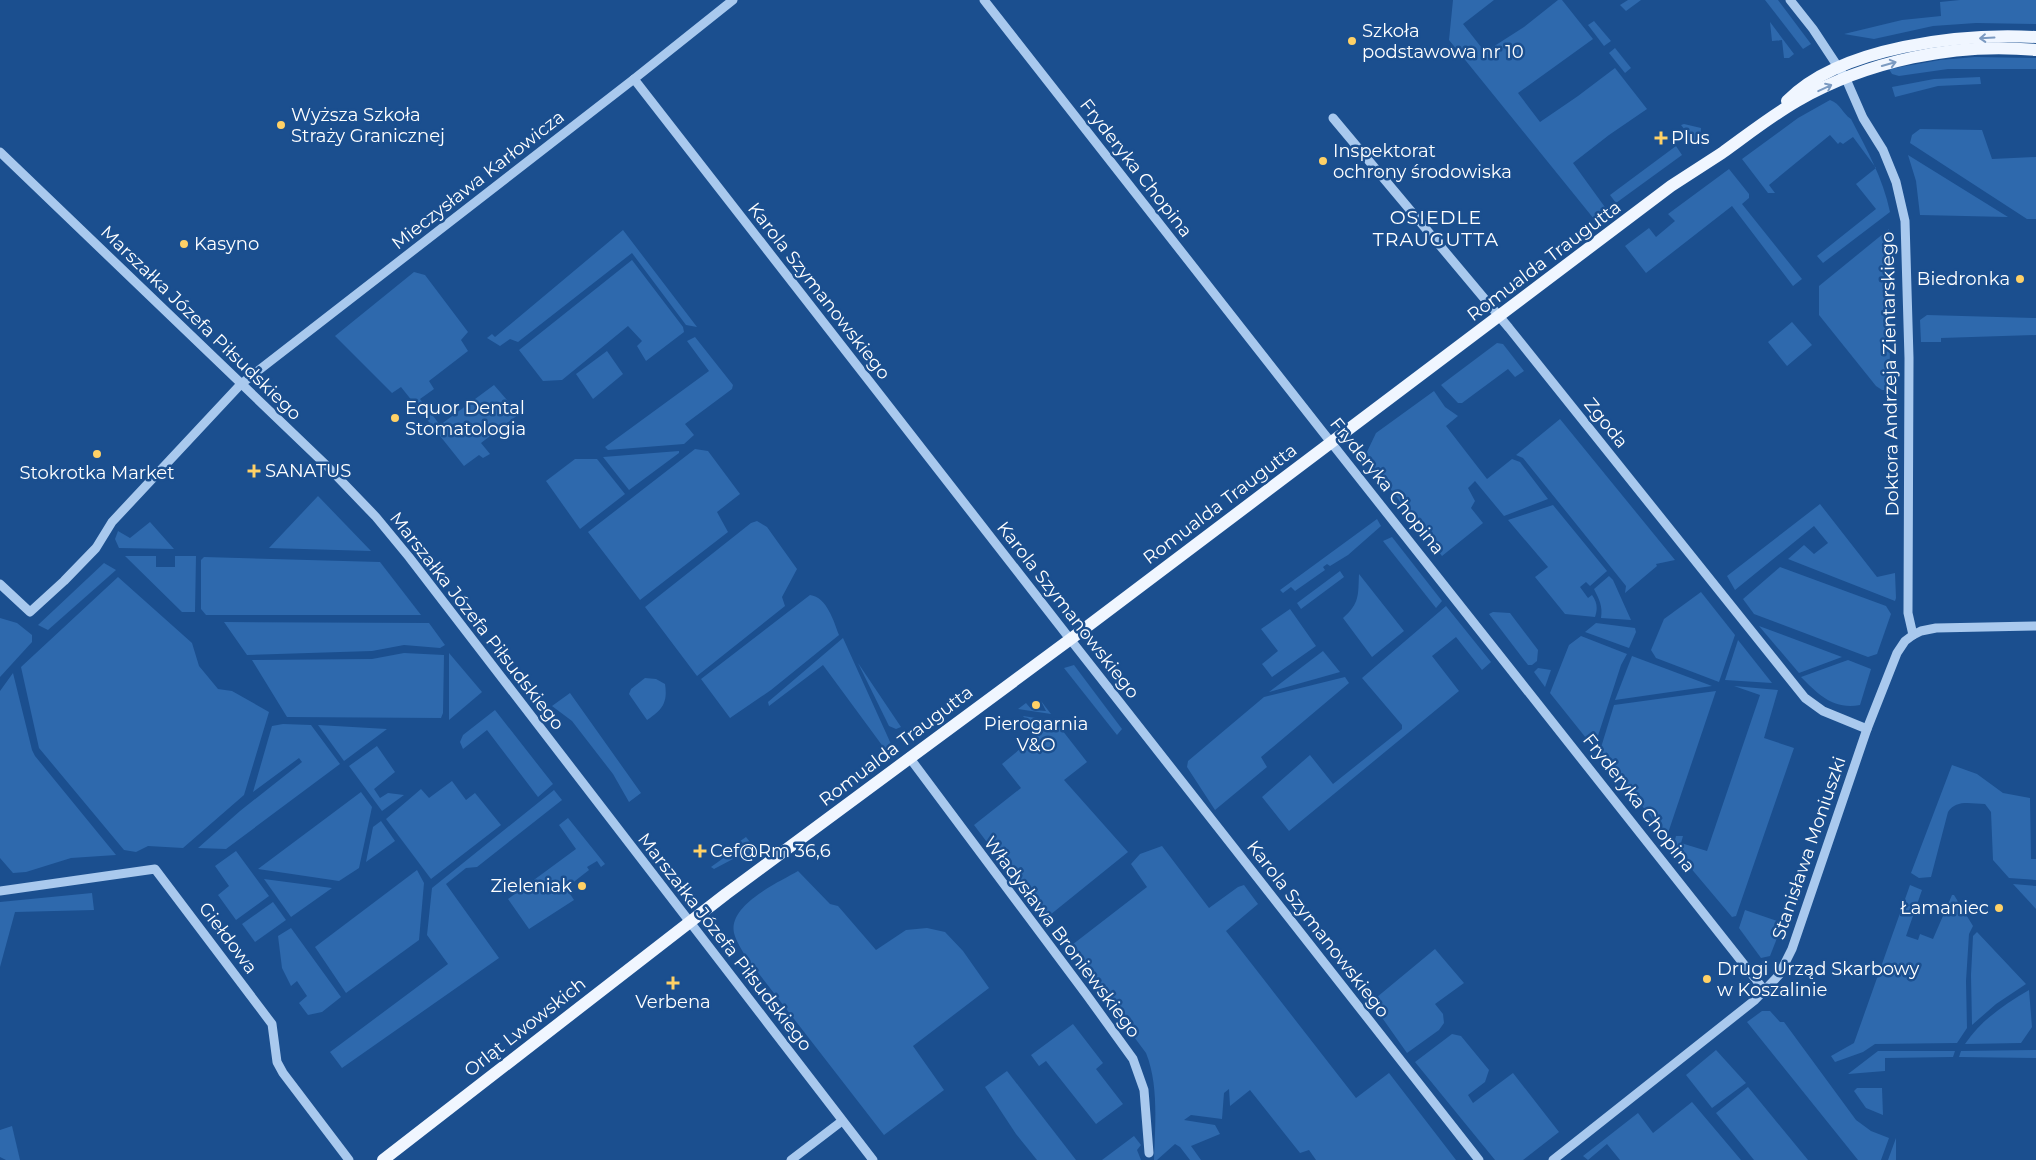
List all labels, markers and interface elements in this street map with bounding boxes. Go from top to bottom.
place label: Szkoła podstawowa nr 10 [1362,20,1524,63]
one-way arrow [1980,33,1996,42]
marker: Szkoła podstawowa nr 10 [1346,35,1358,47]
one-way arrow [1880,59,1896,69]
one-way arrow [1817,82,1832,92]
street label: Fryderyka Chopina [1075,94,1197,242]
place label: Wyższa Szkoła Straży Granicznej [291,104,445,147]
street label: Mieczysława Karłowicza [387,106,569,254]
marker: Wyższa Szkoła Straży Granicznej [275,119,287,131]
place label: Plus [1671,127,1710,149]
marker: Plus [1655,132,1667,144]
place label: Inspektorat ochrony środowiska [1333,140,1512,183]
marker: Inspektorat ochrony środowiska [1317,155,1329,167]
street label: Romualda Traugutta [1463,196,1625,326]
street label: Karola Szymanowskiego [743,198,895,384]
district label: OSIEDLE TRAUGUTTA [1373,206,1499,251]
street label: Marszałka Józefa Piłsudskiego [96,221,306,425]
street label: Doktora Andrzeja Zientarskiego [1877,231,1903,517]
place label: Kasyno [194,233,259,255]
marker: Kasyno [178,238,190,250]
place label: Biedronka [1917,268,2010,290]
marker: Biedronka [2014,273,2026,285]
street label: Zgoda [1579,394,1633,452]
place label: Equor Dental Stomatologia [405,397,526,440]
marker: Equor Dental Stomatologia [389,412,401,424]
street label: Fryderyka Chopina [1325,413,1449,559]
street label: Romualda Traugutta [1139,439,1301,569]
marker: Stokrotka Market [91,448,103,460]
place label: SANATUS [265,460,351,482]
place label: Stokrotka Market [20,462,174,484]
marker: SANATUS [247,464,261,478]
street label: Marszałka Józefa Piłsudskiego [385,508,569,734]
street label: Karola Szymanowskiego [992,517,1144,703]
street label: Romualda Traugutta [815,681,977,811]
marker: Pierogarnia V&O [1030,699,1042,711]
place label: Pierogarnia V&O [984,713,1088,756]
street label: Fryderyka Chopina [1578,729,1700,877]
street label: Stanisława Moniuszki [1767,754,1851,942]
street label: Marszałka Józefa Piłsudskiego [633,829,817,1055]
street label: Władysława Broniewskiego [979,832,1145,1042]
street label: Karola Szymanowskiego [1242,836,1394,1022]
place label: Cef@Rm 36,6 [710,840,831,862]
marker: Cef@Rm 36,6 [694,845,706,857]
place label: Zieleniak [490,875,572,897]
marker: Zieleniak [576,880,588,892]
place label: Łamaniec [1900,897,1989,919]
street label: Giełdowa [194,898,262,978]
marker: Łamaniec [1993,902,2005,914]
place label: Drugi Urząd Skarbowy w Koszalinie [1717,958,1920,1001]
street label: Orląt Lwowskich [460,973,590,1081]
marker: Drugi Urząd Skarbowy w Koszalinie [1701,973,1713,985]
marker: Verbena [667,977,679,989]
place label: Verbena [635,991,711,1013]

